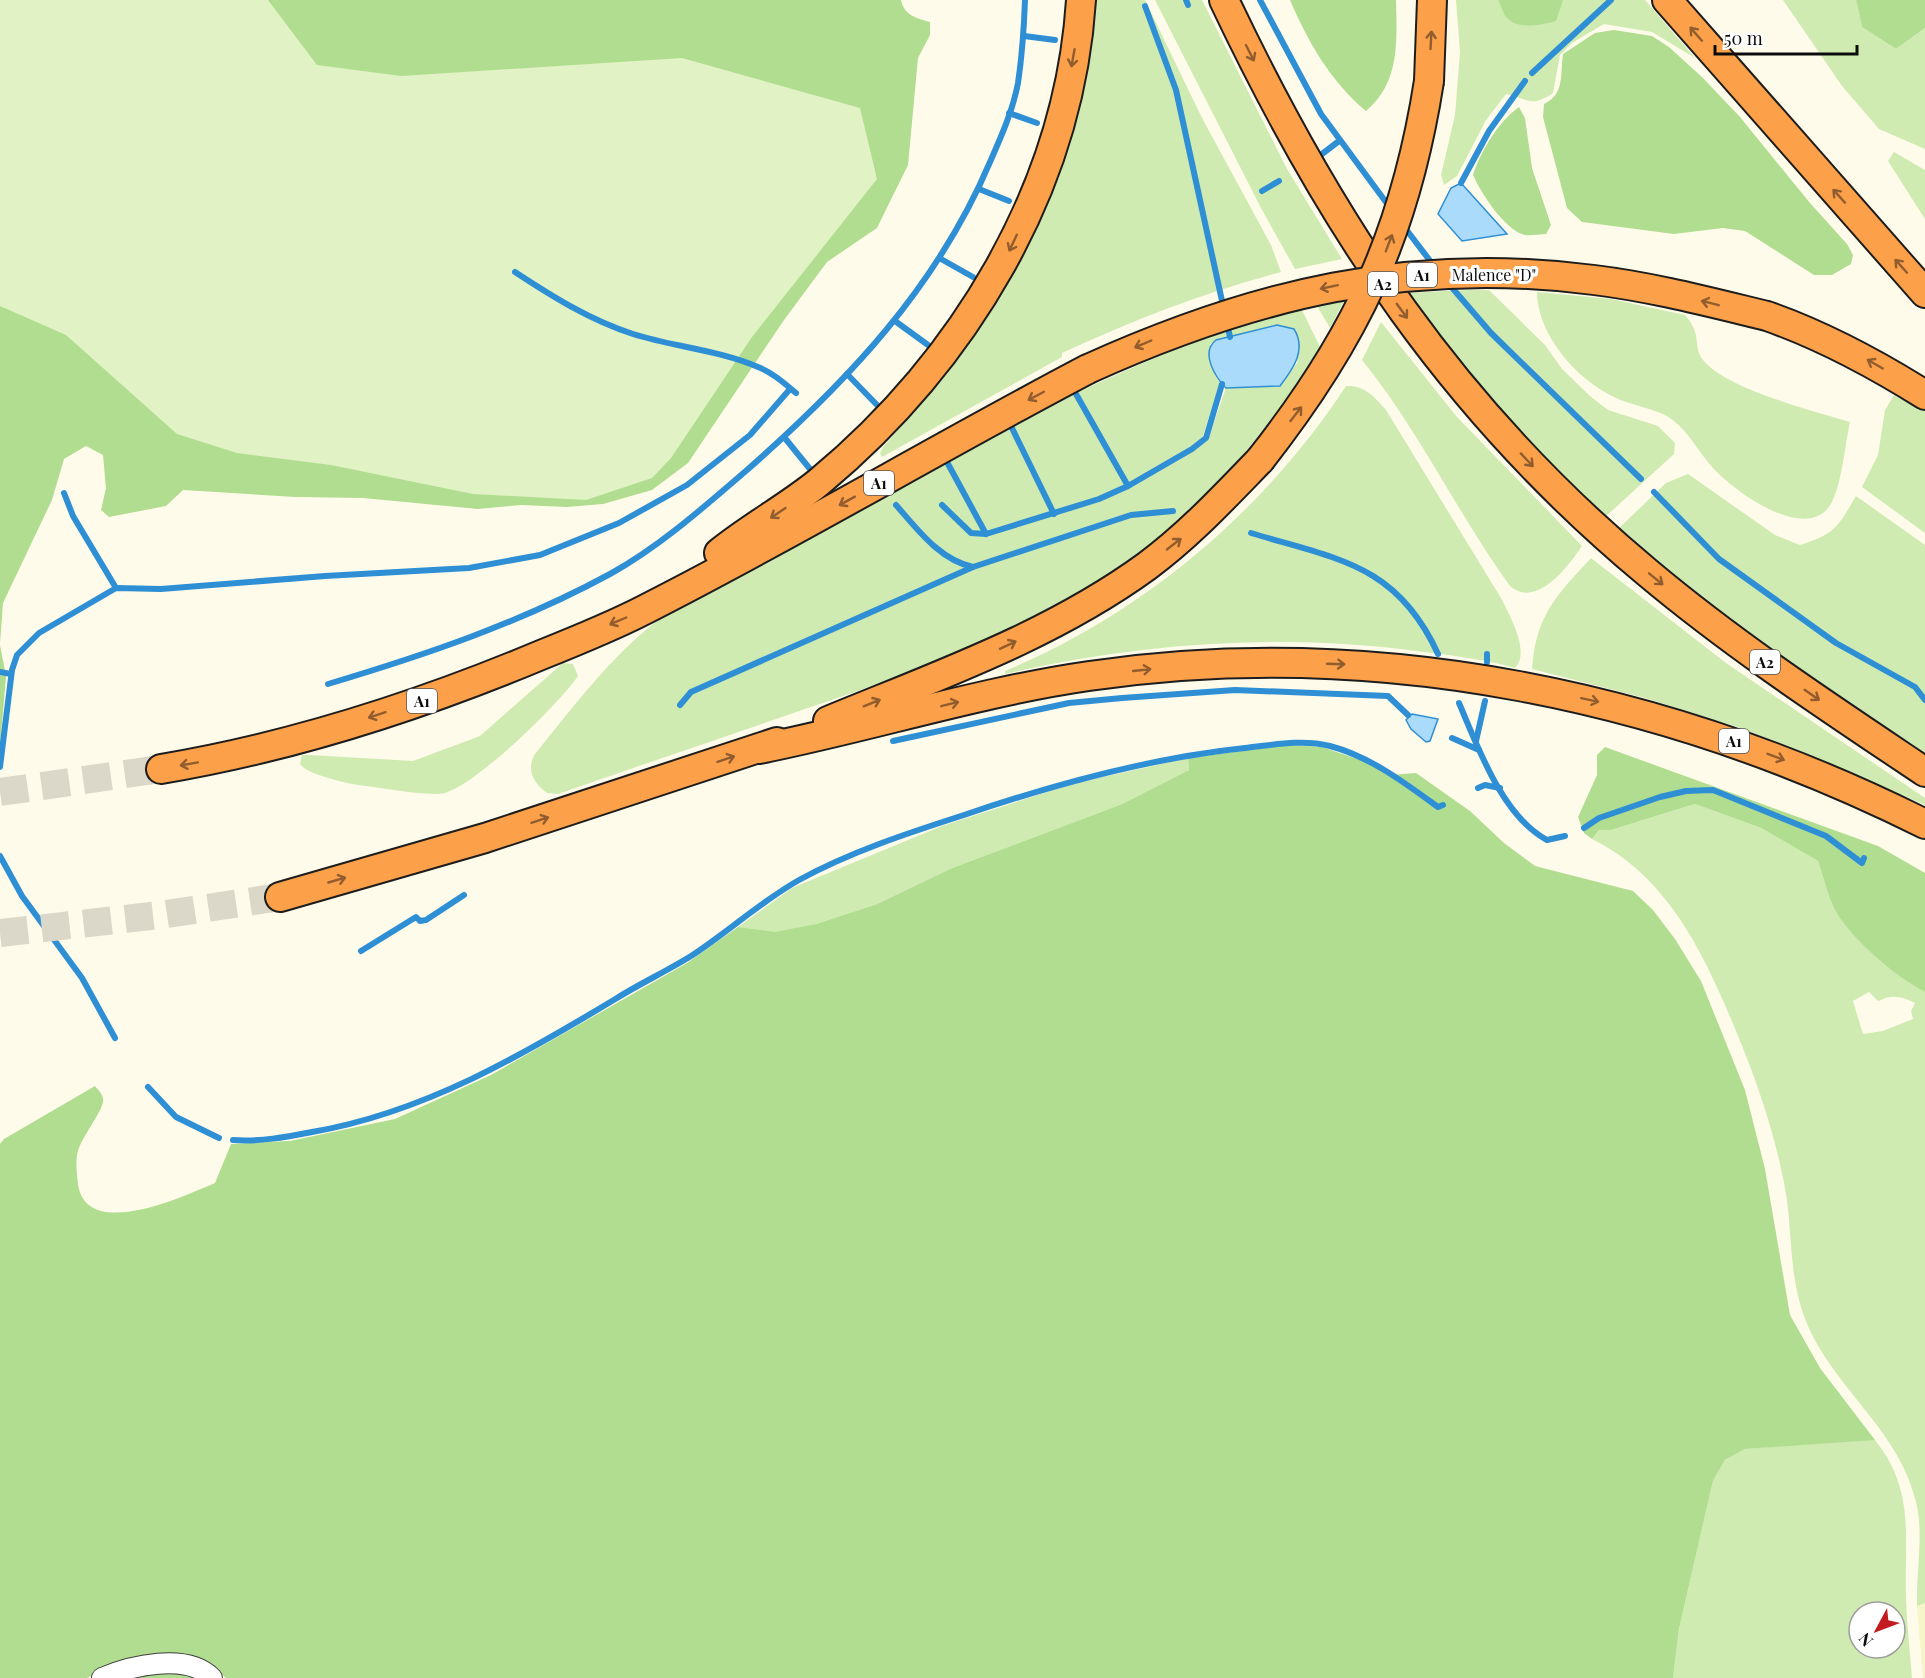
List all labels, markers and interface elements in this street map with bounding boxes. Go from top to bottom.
scale bar [1715,18,1858,56]
text: 50 m [1724,26,1763,50]
one-way arrow [1689,27,1703,42]
one-way arrow [1426,31,1437,51]
one-way arrow [1244,43,1256,61]
one-way arrow [1067,48,1078,67]
one-way arrow [1832,189,1846,204]
one-way arrow [1006,233,1018,251]
one-way arrow [1384,234,1395,253]
one-way arrow [1894,259,1908,274]
road number: A1 [1407,263,1437,287]
street label: Malence "D" [1452,264,1536,285]
road number: A2 [1368,272,1398,296]
one-way arrow [1320,282,1340,293]
one-way arrow [1701,296,1720,308]
one-way arrow [1396,302,1408,318]
one-way arrow [1135,339,1153,350]
one-way arrow [1867,358,1885,369]
one-way arrow [1027,391,1045,402]
one-way arrow [1290,406,1302,422]
one-way arrow [1520,452,1534,467]
road number: A1 [864,471,894,495]
one-way arrow [839,496,856,508]
one-way arrow [771,507,787,519]
one-way arrow [1166,538,1182,551]
one-way arrow [1648,573,1664,586]
one-way arrow [609,616,627,628]
one-way arrow [999,639,1017,651]
road number: A2 [1750,650,1780,674]
one-way arrow [1326,658,1346,670]
one-way arrow [1131,664,1151,675]
road number: A1 [407,689,437,713]
one-way arrow [1804,689,1820,702]
one-way arrow [1580,694,1599,706]
one-way arrow [862,697,880,708]
one-way arrow [940,698,959,710]
one-way arrow [368,710,387,721]
road number: A1 [1719,729,1749,753]
one-way arrow [1766,752,1785,763]
one-way arrow [716,753,735,764]
one-way arrow [179,759,199,770]
one-way arrow [530,813,549,824]
one-way arrow [327,874,346,885]
north arrow [1847,1600,1907,1660]
text: N [1853,1629,1877,1651]

